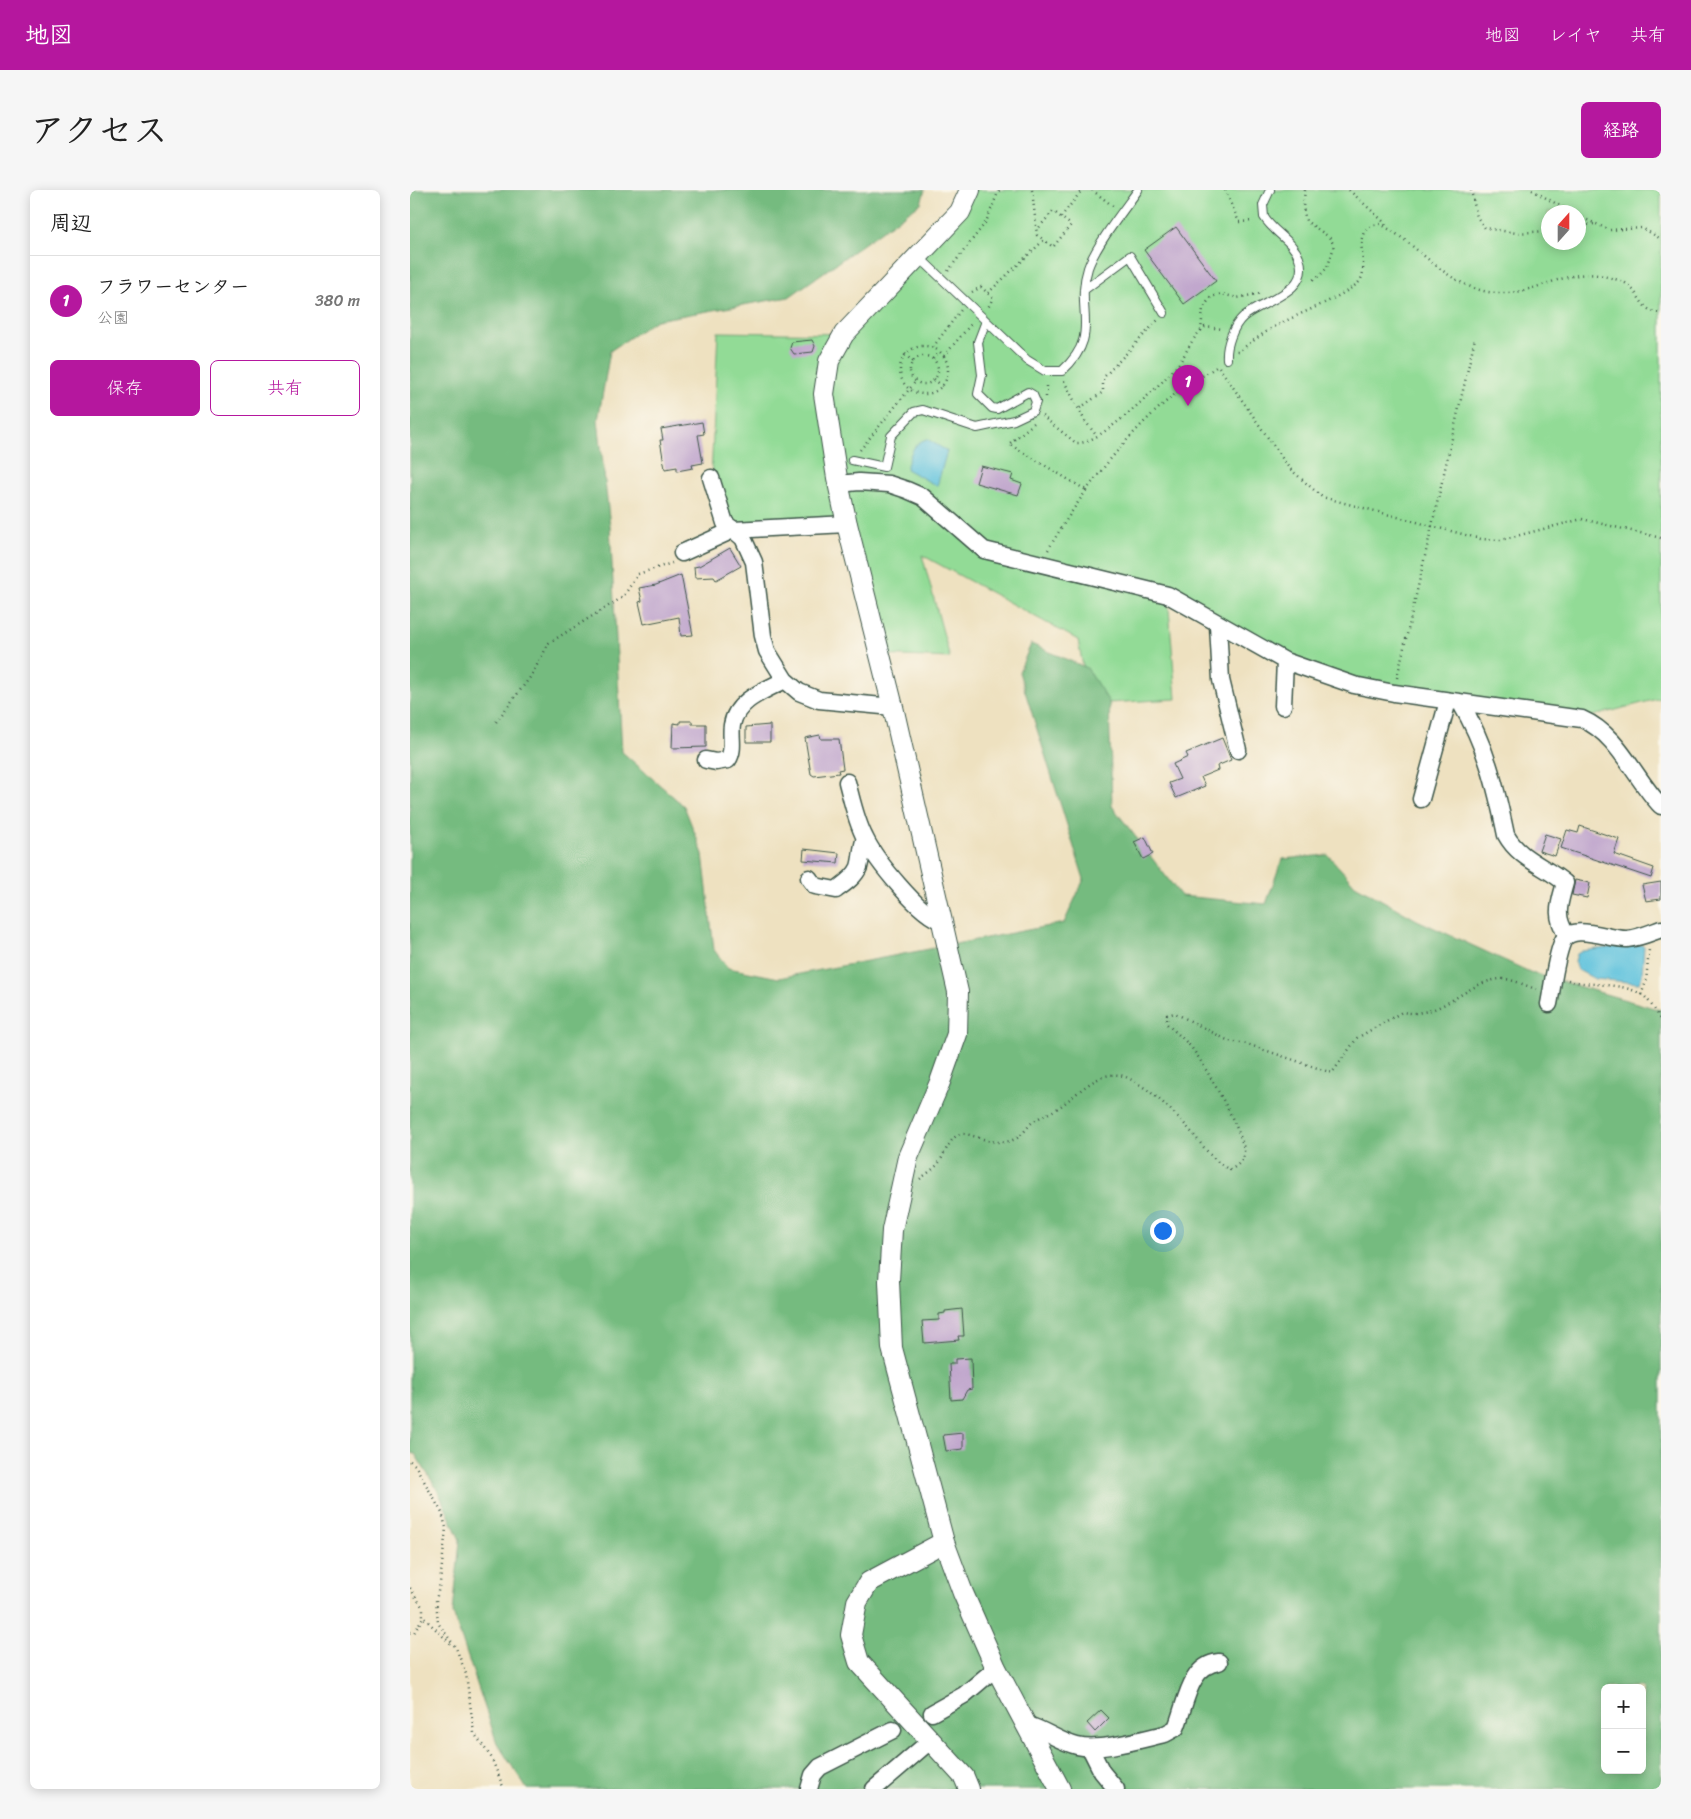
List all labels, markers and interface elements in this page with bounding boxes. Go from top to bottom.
text: 地図 [25,14,73,56]
text: 地図 [1485,19,1521,51]
text: レイヤ [1549,19,1602,51]
text: 共有 [1630,19,1666,51]
text: アクセス [30,99,168,161]
button: 経路 [1581,102,1661,158]
text: 周辺 [50,204,92,242]
north arrow [1541,205,1586,250]
text: フラワーセンター [97,270,249,303]
text: 1 [63,286,69,315]
text: 380 m [315,286,360,315]
text: 公園 [97,303,129,332]
button: 保存 [50,360,200,416]
button: 共有 [210,360,360,416]
pin: 1 [1172,365,1204,406]
your location [1150,1218,1176,1244]
map controls [1601,1684,1646,1774]
button: + [1601,1684,1646,1729]
button: − [1601,1729,1646,1774]

